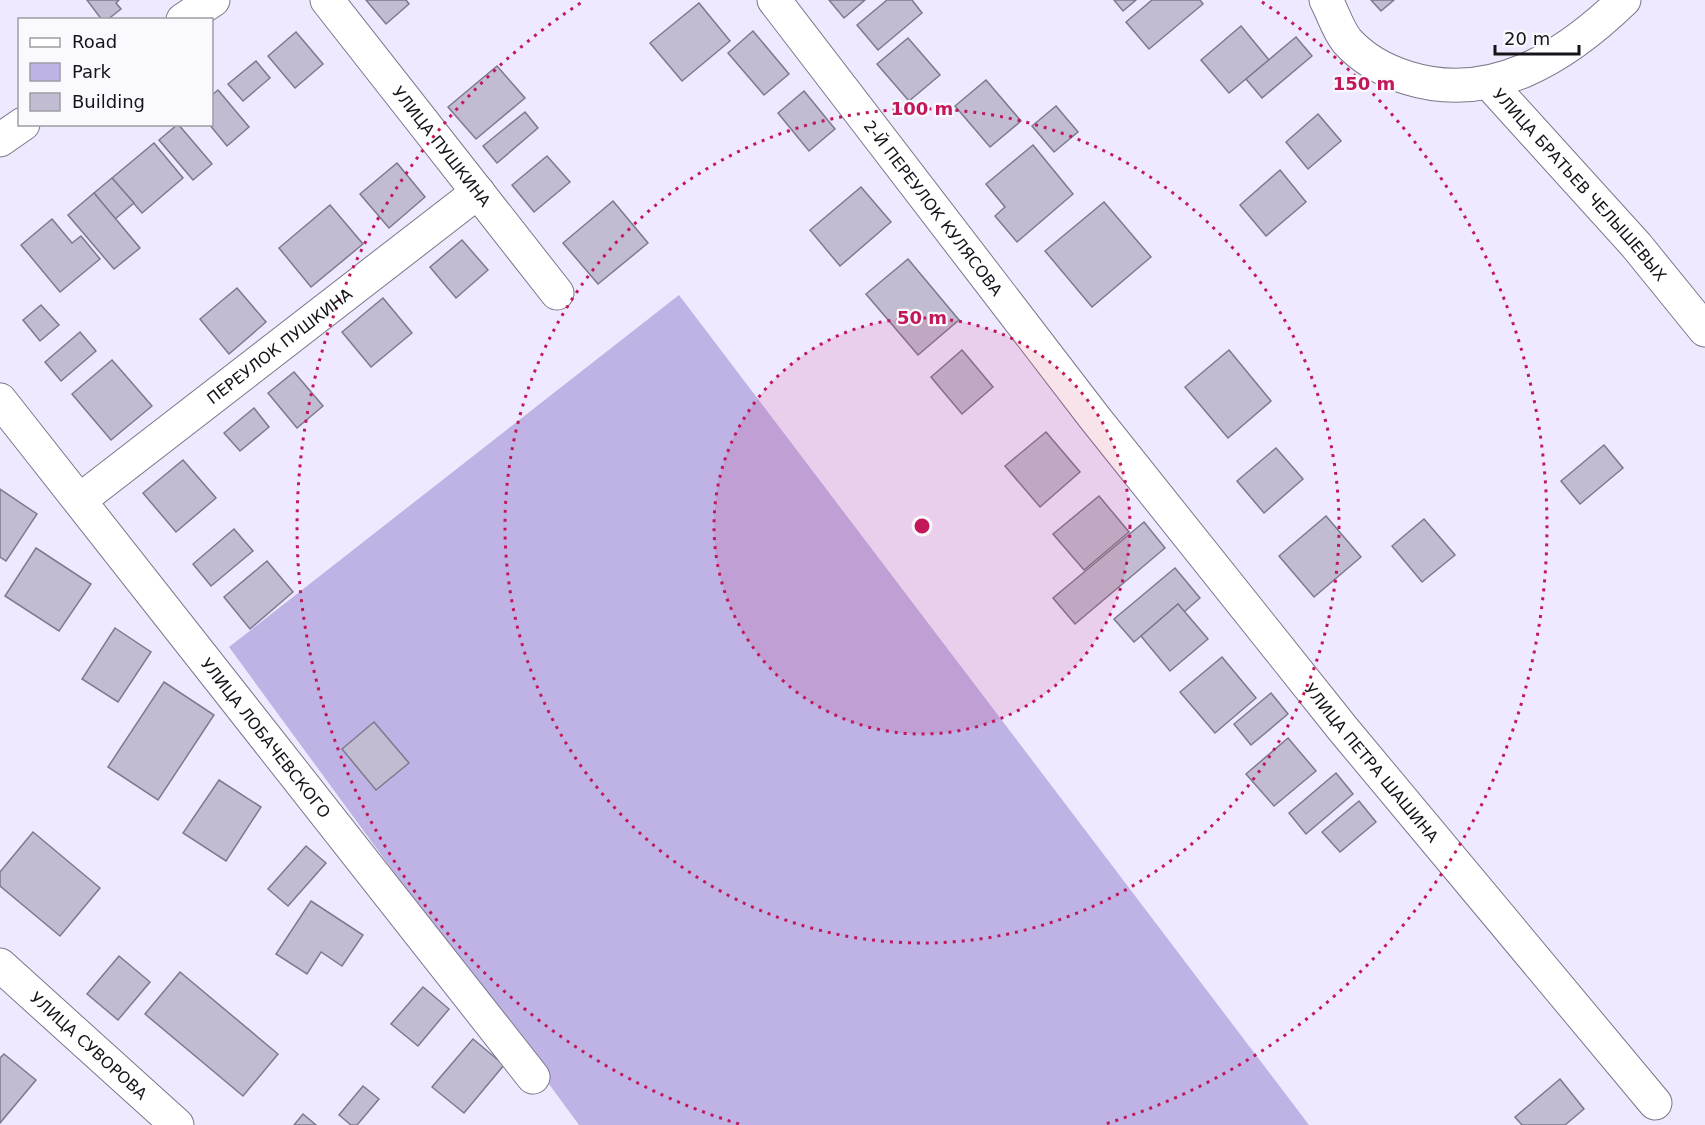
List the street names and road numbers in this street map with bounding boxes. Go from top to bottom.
street label: УЛИЦА ПУШКИНА [389,82,495,210]
street label: УЛИЦА БРАТЬЕВ ЧЕЛЫШЕВЫХ [1489,85,1671,285]
street label: 2-Й ПЕРЕУЛОК КУЛЯСОВА [860,116,1007,299]
street label: ПЕРЕУЛОК ПУШКИНА [203,284,356,408]
street label: УЛИЦА ЛОБАЧЕВСКОГО [197,654,335,822]
street label: УЛИЦА ПЕТРА ШАШИНА [1301,679,1443,846]
street label: УЛИЦА СУВОРОВА [27,988,151,1103]

